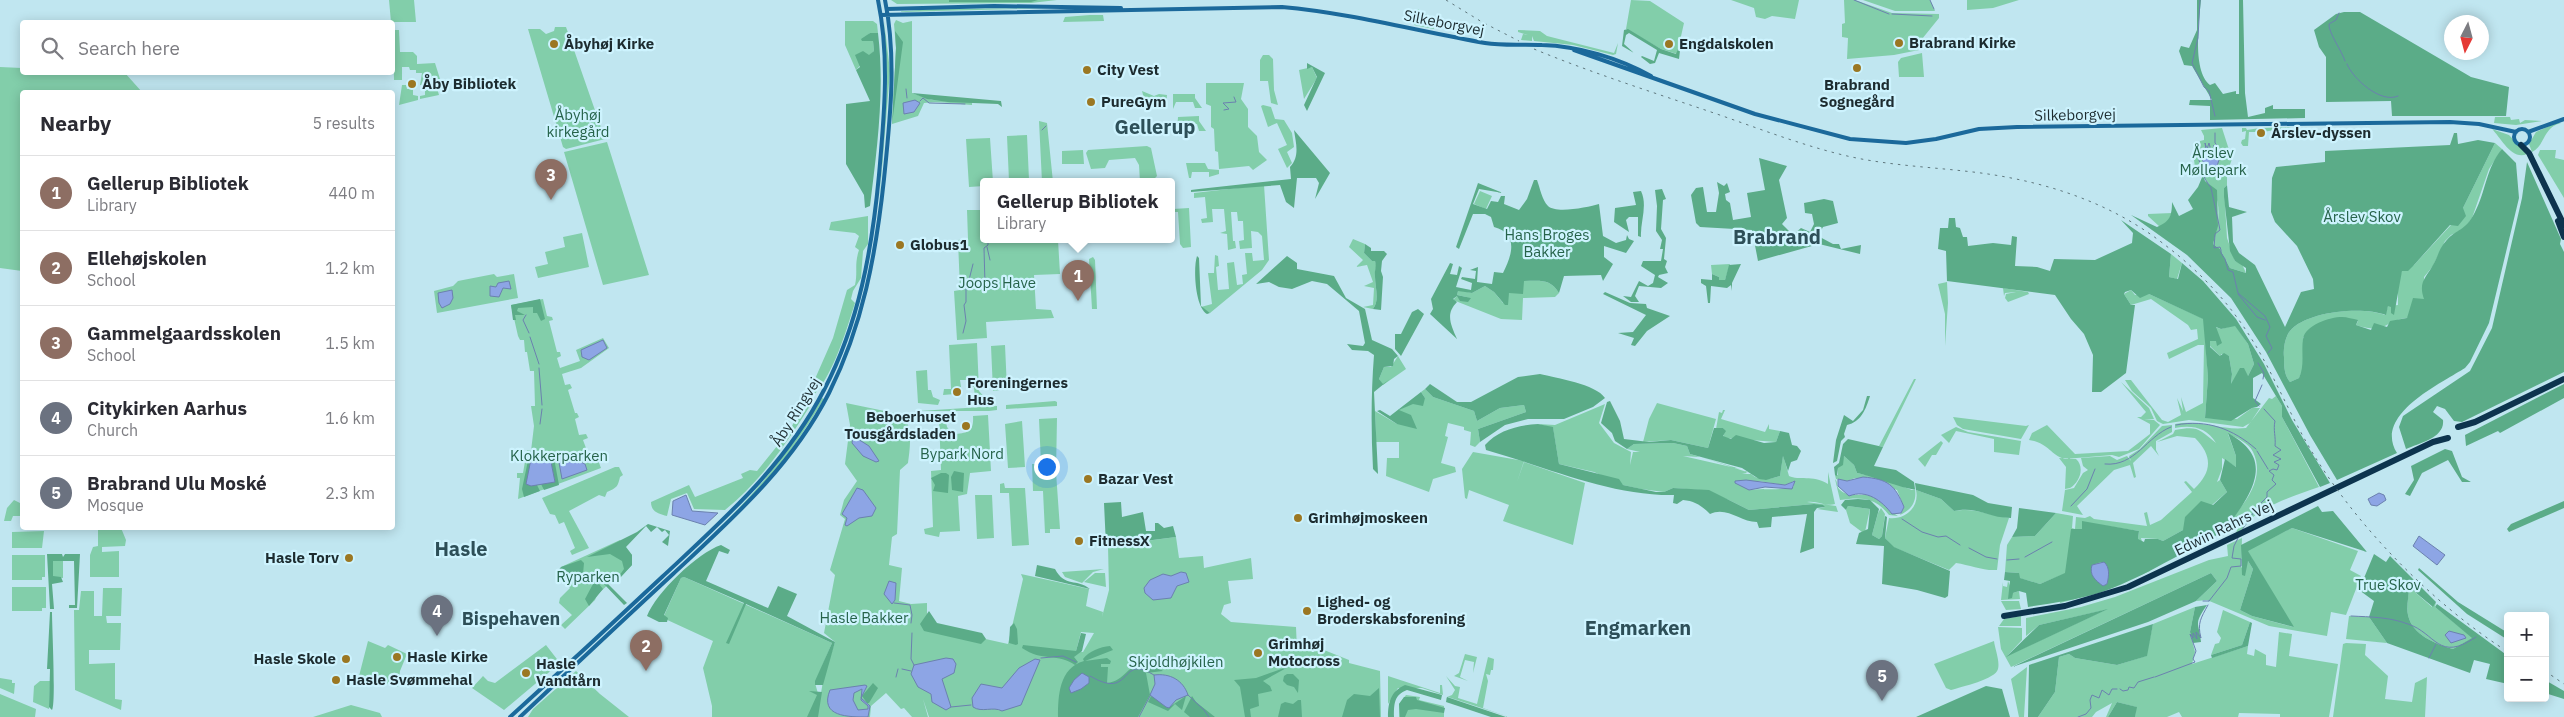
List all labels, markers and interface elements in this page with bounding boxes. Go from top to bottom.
street label: Silkeborgvej [1402,5,1486,40]
north arrow [2444,15,2489,60]
search box [20,20,395,75]
place label: Brabrand Kirke [1909,33,2016,52]
icon: search [38,34,66,62]
place label: Åbyhøj Kirke [564,34,654,53]
place label: Engdalskolen [1679,34,1774,53]
text: Search here [78,36,180,60]
marker: Brabrand Kirke [1893,37,1905,49]
marker: Åbyhøj Kirke [548,38,560,50]
marker: Engdalskolen [1663,38,1675,50]
place label: City Vest [1097,60,1159,79]
marker: Brabrand Sognegård [1851,62,1863,74]
marker: City Vest [1081,64,1093,76]
place label: Åby Bibliotek [422,74,517,93]
place label: Brabrand Sognegård [1819,75,1895,111]
marker: Åby Bibliotek [406,78,418,90]
place label: PureGym [1101,92,1166,111]
marker: PureGym [1085,96,1097,108]
street label: Silkeborgvej [2034,104,2116,125]
park label: Åbyhøj kirkegård [546,105,610,141]
text: Nearby [40,109,111,137]
text: 5 results [312,113,375,133]
district label: Gellerup [1115,113,1195,140]
place label: Årslev-dyssen [2271,123,2371,142]
marker: Årslev-dyssen [2255,127,2267,139]
park label: Årslev Møllepark [2179,143,2247,179]
pin: 3 [535,159,567,200]
text: Gellerup Bibliotek [87,171,249,195]
popup [980,178,1175,243]
text: 1 [51,183,61,203]
text: 440 m [328,183,375,203]
text: Gellerup Bibliotek [997,189,1158,213]
text: Library [87,195,137,215]
park label: Årslev Skov [2323,207,2401,226]
text: Library [997,213,1046,233]
district label: Brabrand [1733,223,1821,250]
park label: Hans Broges Bakker [1505,225,1589,261]
place label: Globus1 [910,235,968,254]
marker: Globus1 [894,239,906,251]
text: Ellehøjskolen [87,246,207,270]
text: 2 [51,258,61,278]
text: 1.2 km [325,258,375,278]
pin: 1 [1062,260,1094,301]
text: School [87,270,136,290]
park label: Joops Have [958,273,1036,292]
text: Gammelgaardsskolen [87,321,281,345]
text: 3 [51,333,61,353]
text: 1.5 km [325,333,375,353]
text: School [87,345,136,365]
street label: Åby Ringvej [767,373,824,450]
place label: Foreningernes Hus [967,373,1068,409]
marker: Foreningernes Hus [951,386,963,398]
text: Citykirken Aarhus [87,396,247,420]
place label: Beboerhuset Tousgårdsladen [844,407,956,443]
text: 4 [51,408,61,428]
text: 1.6 km [325,408,375,428]
text: Church [87,420,138,440]
marker: Beboerhuset Tousgårdsladen [960,420,972,432]
park label: Bypark Nord [920,444,1004,463]
park label: Klokkerparken [510,446,608,465]
your location [1034,454,1060,480]
place label: Bazar Vest [1098,469,1174,488]
text: Brabrand Ulu Moské [87,471,267,495]
marker: Bazar Vest [1082,473,1094,485]
text: 5 [51,483,61,503]
text: 2.3 km [325,483,375,503]
text: Mosque [87,495,144,515]
street label: Edwin Rahrs Vej [2171,495,2276,560]
place label: Grimhøjmoskeen [1308,508,1428,527]
marker: Grimhøjmoskeen [1292,512,1304,524]
place label: FitnessX [1089,531,1150,550]
district label: Hasle [434,535,488,562]
marker: FitnessX [1073,535,1085,547]
place label: Hasle Torv [265,548,339,567]
marker: Hasle Torv [343,552,355,564]
park label: Ryparken [556,567,620,586]
park label: True Skov [2355,575,2421,594]
place label: Lighed- og Broderskabsforening [1317,592,1466,628]
pin: 4 [421,595,453,636]
marker: Lighed- og Broderskabsforening [1301,605,1313,617]
district label: Bispehaven [462,607,560,630]
park label: Hasle Bakker [820,608,909,627]
map controls [2504,612,2549,702]
button: + [2504,612,2549,657]
district label: Engmarken [1585,614,1691,641]
pin: 2 [630,630,662,671]
place label: Grimhøj Motocross [1268,634,1340,670]
place label: Hasle Kirke [407,647,488,666]
marker: Grimhøj Motocross [1252,647,1264,659]
place label: Hasle Skole [253,649,336,668]
marker: Hasle Kirke [391,651,403,663]
park label: Skjoldhøjkilen [1129,652,1223,671]
marker: Hasle Skole [340,653,352,665]
place label: Hasle Vandtårn [536,654,601,690]
button: − [2504,657,2549,702]
pin: 5 [1866,660,1898,701]
marker: Hasle Vandtårn [520,667,532,679]
place label: Hasle Svømmehal [346,670,473,689]
marker: Hasle Svømmehal [330,674,342,686]

